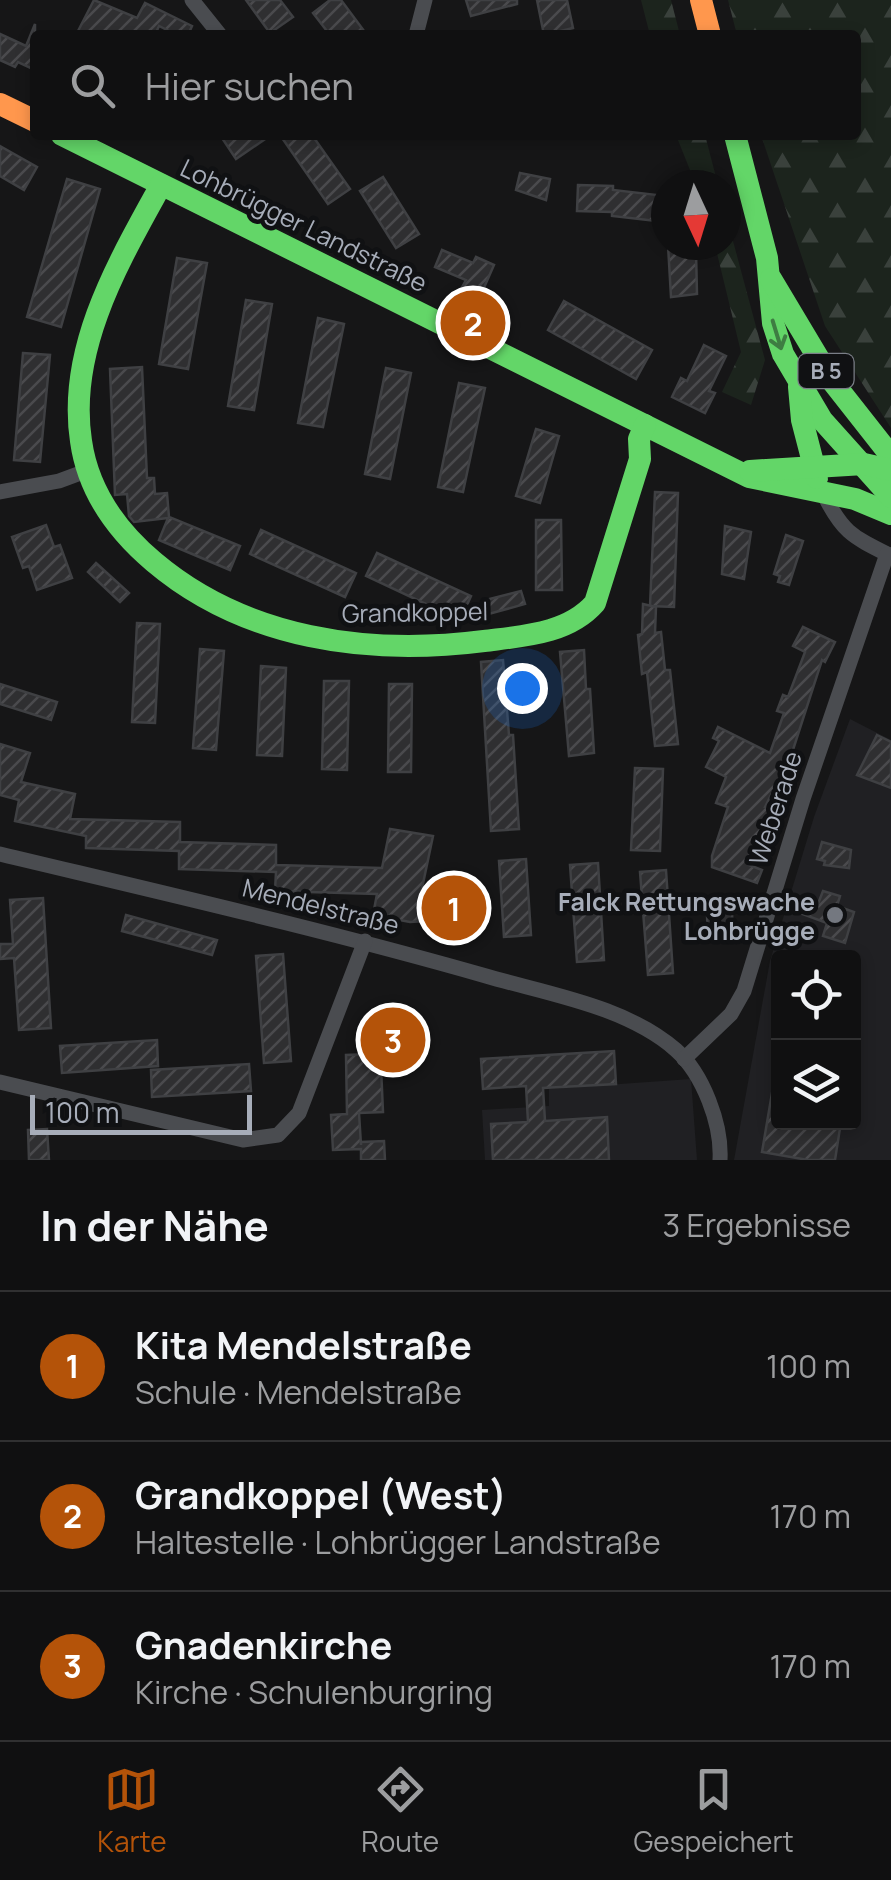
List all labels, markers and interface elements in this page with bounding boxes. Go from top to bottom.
search box [30,30,861,140]
icon: search [65,58,120,113]
text: Hier suchen [145,59,354,111]
street label: Lohbrügger Landstraße [175,150,433,300]
north arrow [651,170,741,260]
pin: 2 [440,286,506,360]
one-way arrow [769,319,787,350]
road number: B 5 [798,354,854,388]
street label: Grandkoppel [341,593,489,631]
your location [497,663,548,714]
street label: Weberade [740,747,810,869]
street label: Mendelstraße [239,870,403,942]
pin: 1 [422,870,486,946]
place label: Falck Rettungswache Lohbrügge [558,884,815,948]
marker: Falck Rettungswache Lohbrügge [824,904,846,926]
map controls [771,950,861,1130]
button: locate [771,950,861,1040]
pin: 3 [360,1002,426,1078]
button: layers [771,1040,861,1130]
scale bar [30,1090,252,1134]
text: 100 m [45,1093,119,1131]
text: In der Nähe [40,1196,269,1254]
text: 3 Ergebnisse [662,1203,851,1247]
text: Kita Mendelstraße [135,1318,472,1370]
text: 1 [65,1344,80,1388]
text: 100 m [766,1344,851,1388]
text: Schule · Mendelstraße [135,1370,462,1414]
text: Grandkoppel (West) [135,1468,507,1520]
text: 2 [63,1494,82,1538]
text: 170 m [769,1494,851,1538]
text: Haltestelle · Lohbrügger Landstraße [135,1520,661,1564]
text: Gnadenkirche [135,1618,392,1670]
text: 3 [63,1644,82,1688]
text: 170 m [769,1644,851,1688]
text: Kirche · Schulenburgring [135,1670,493,1714]
tab: Karte [97,1762,167,1860]
tab: Route [361,1762,439,1860]
tab: Gespeichert [634,1762,794,1860]

